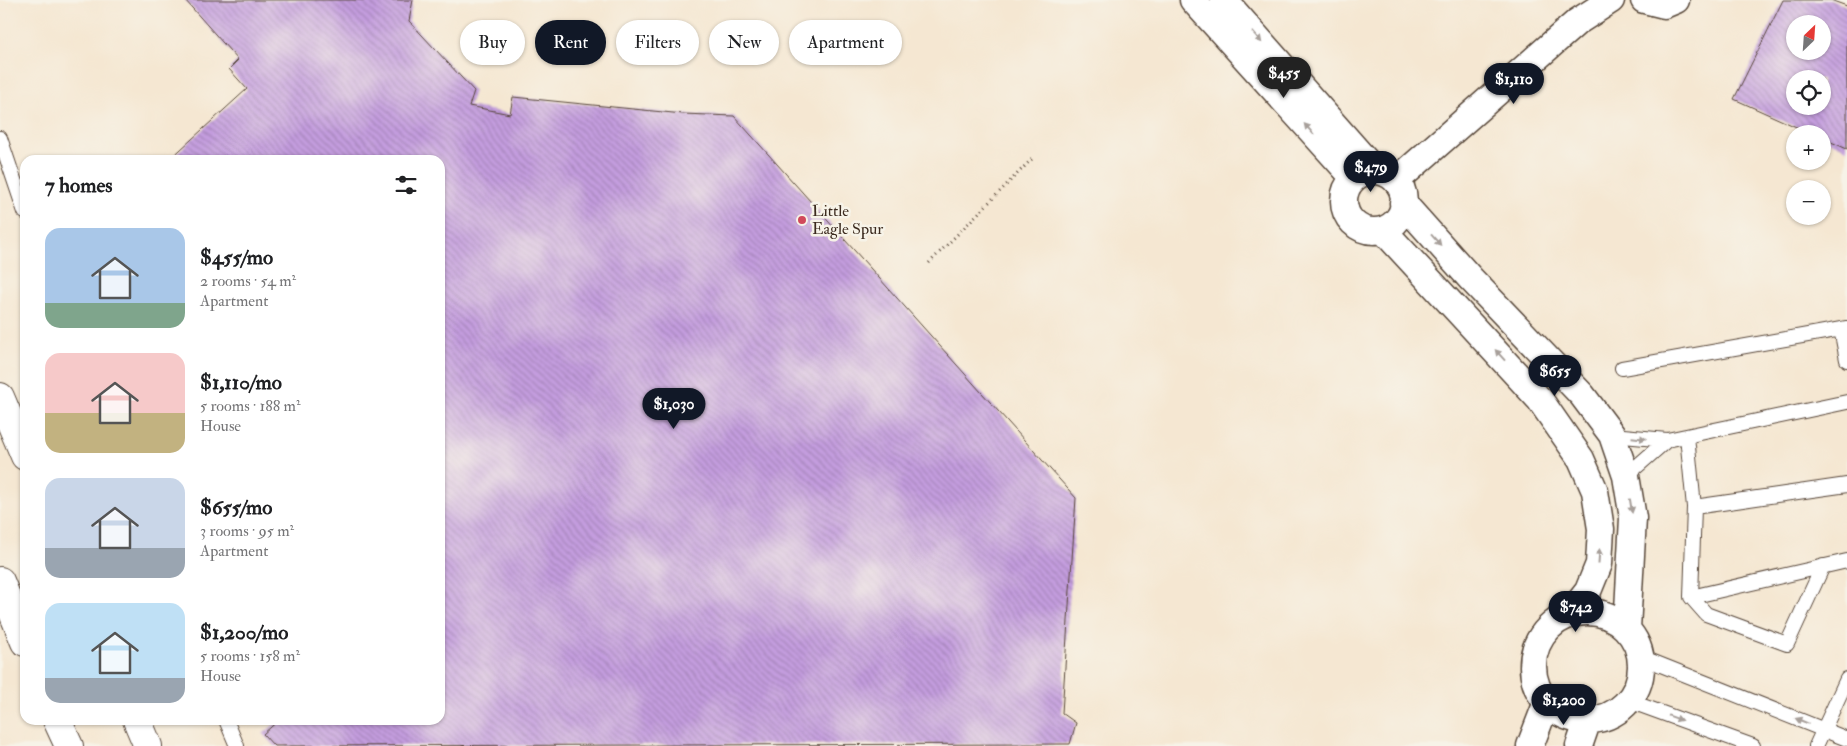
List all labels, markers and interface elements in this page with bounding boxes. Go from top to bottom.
north arrow [1786,15,1831,60]
map controls [1786,15,1831,225]
chip: Buy [460,20,525,65]
chip: Rent [535,20,606,65]
chip: Filters [616,20,699,65]
chip: New [709,20,779,65]
chip: Apartment [789,20,902,65]
one-way arrow [1251,30,1262,43]
pin: $455 [1254,56,1314,99]
pin: $1,110 [1473,62,1555,105]
text: $455 [1268,63,1300,83]
text: $1,110 [1495,69,1533,89]
button: locate [1786,70,1831,115]
one-way arrow [1303,124,1315,136]
button: + [1786,125,1831,170]
pin: $479 [1341,150,1401,193]
text: $479 [1355,157,1387,177]
icon: filters [392,171,420,199]
text: 7 homes [45,172,112,199]
button: − [1786,180,1831,225]
place label: Little Eagle Spur [812,201,883,240]
marker: Little Eagle Spur [796,214,808,226]
one-way arrow [1430,233,1442,245]
text: $455/mo [200,244,273,271]
icon: home [85,248,145,308]
text: 2 rooms · 54 m² [200,271,296,291]
text: Apartment [200,291,268,311]
one-way arrow [1494,349,1506,361]
pin: $655 [1525,354,1585,397]
text: $655 [1539,361,1571,381]
text: $1,110/mo [200,369,282,396]
icon: home [85,373,145,433]
pin: $1,030 [633,388,715,430]
text: $1,030 [653,394,695,414]
text: 5 rooms · 188 m² [200,396,301,416]
text: House [200,416,241,436]
one-way arrow [1632,434,1648,442]
text: $655/mo [200,494,272,521]
icon: home [85,498,145,558]
one-way arrow [1627,499,1635,515]
text: 3 rooms · 95 m² [200,521,294,541]
text: Apartment [200,541,268,561]
one-way arrow [1596,547,1604,563]
pin: $742 [1546,590,1606,633]
text: $742 [1560,597,1592,617]
text: $1,200/mo [200,619,288,646]
icon: home [85,623,145,683]
text: 5 rooms · 158 m² [200,646,300,666]
text: House [200,666,241,686]
pin: $1,200 [1523,684,1605,726]
text: $1,200 [1542,690,1586,710]
one-way arrow [1668,714,1683,722]
one-way arrow [1794,717,1809,725]

